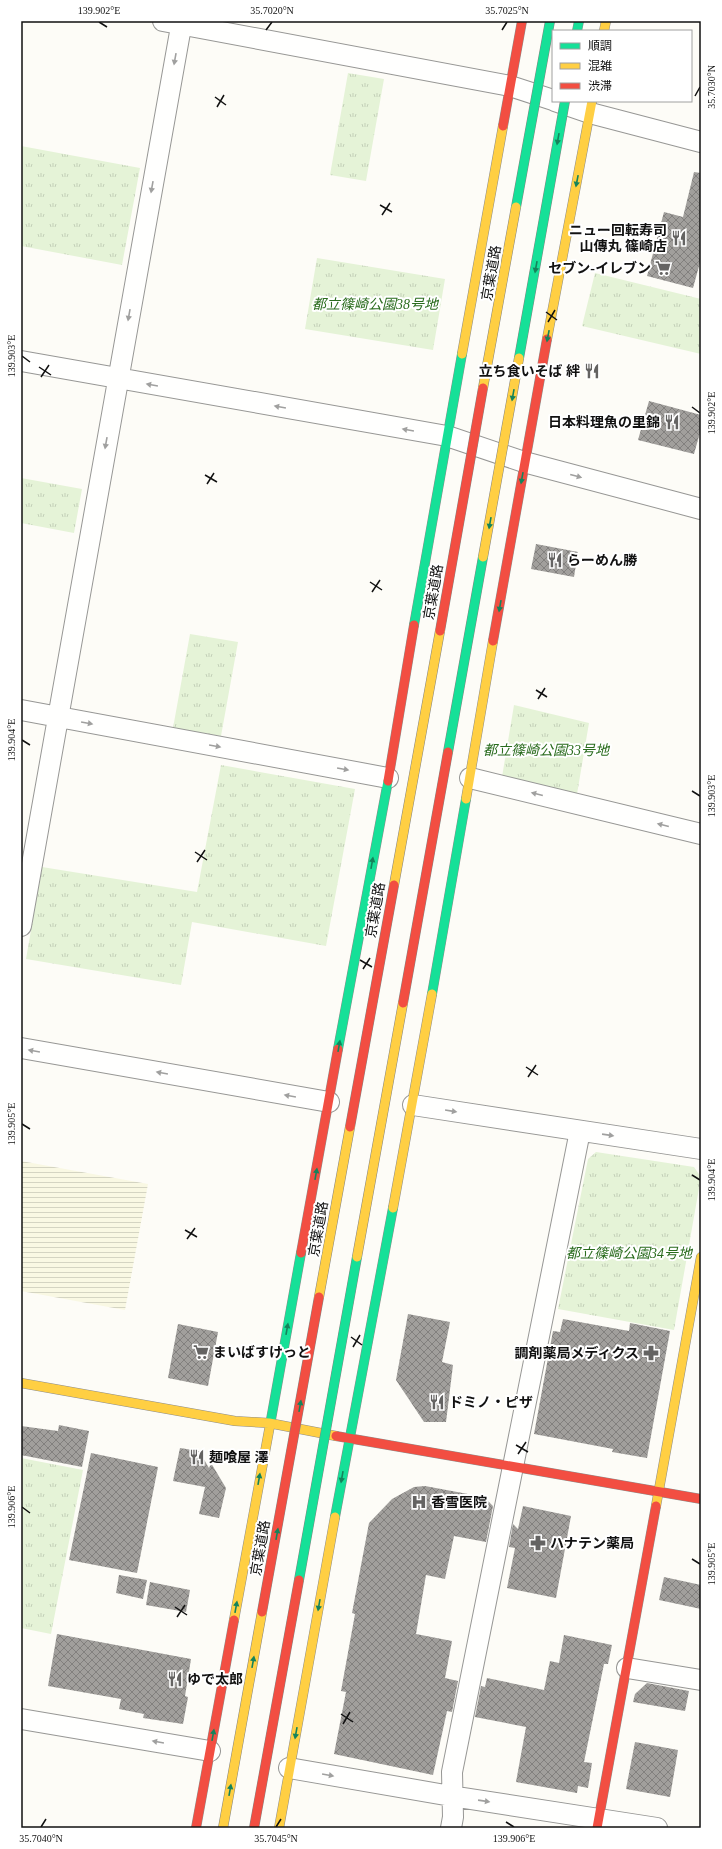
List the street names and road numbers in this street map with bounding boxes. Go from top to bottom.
street label: 京葉道路 [479,244,504,302]
street label: 京葉道路 [421,563,446,621]
street label: 京葉道路 [363,881,388,939]
street label: 京葉道路 [306,1200,331,1258]
street label: 京葉道路 [248,1519,273,1577]

